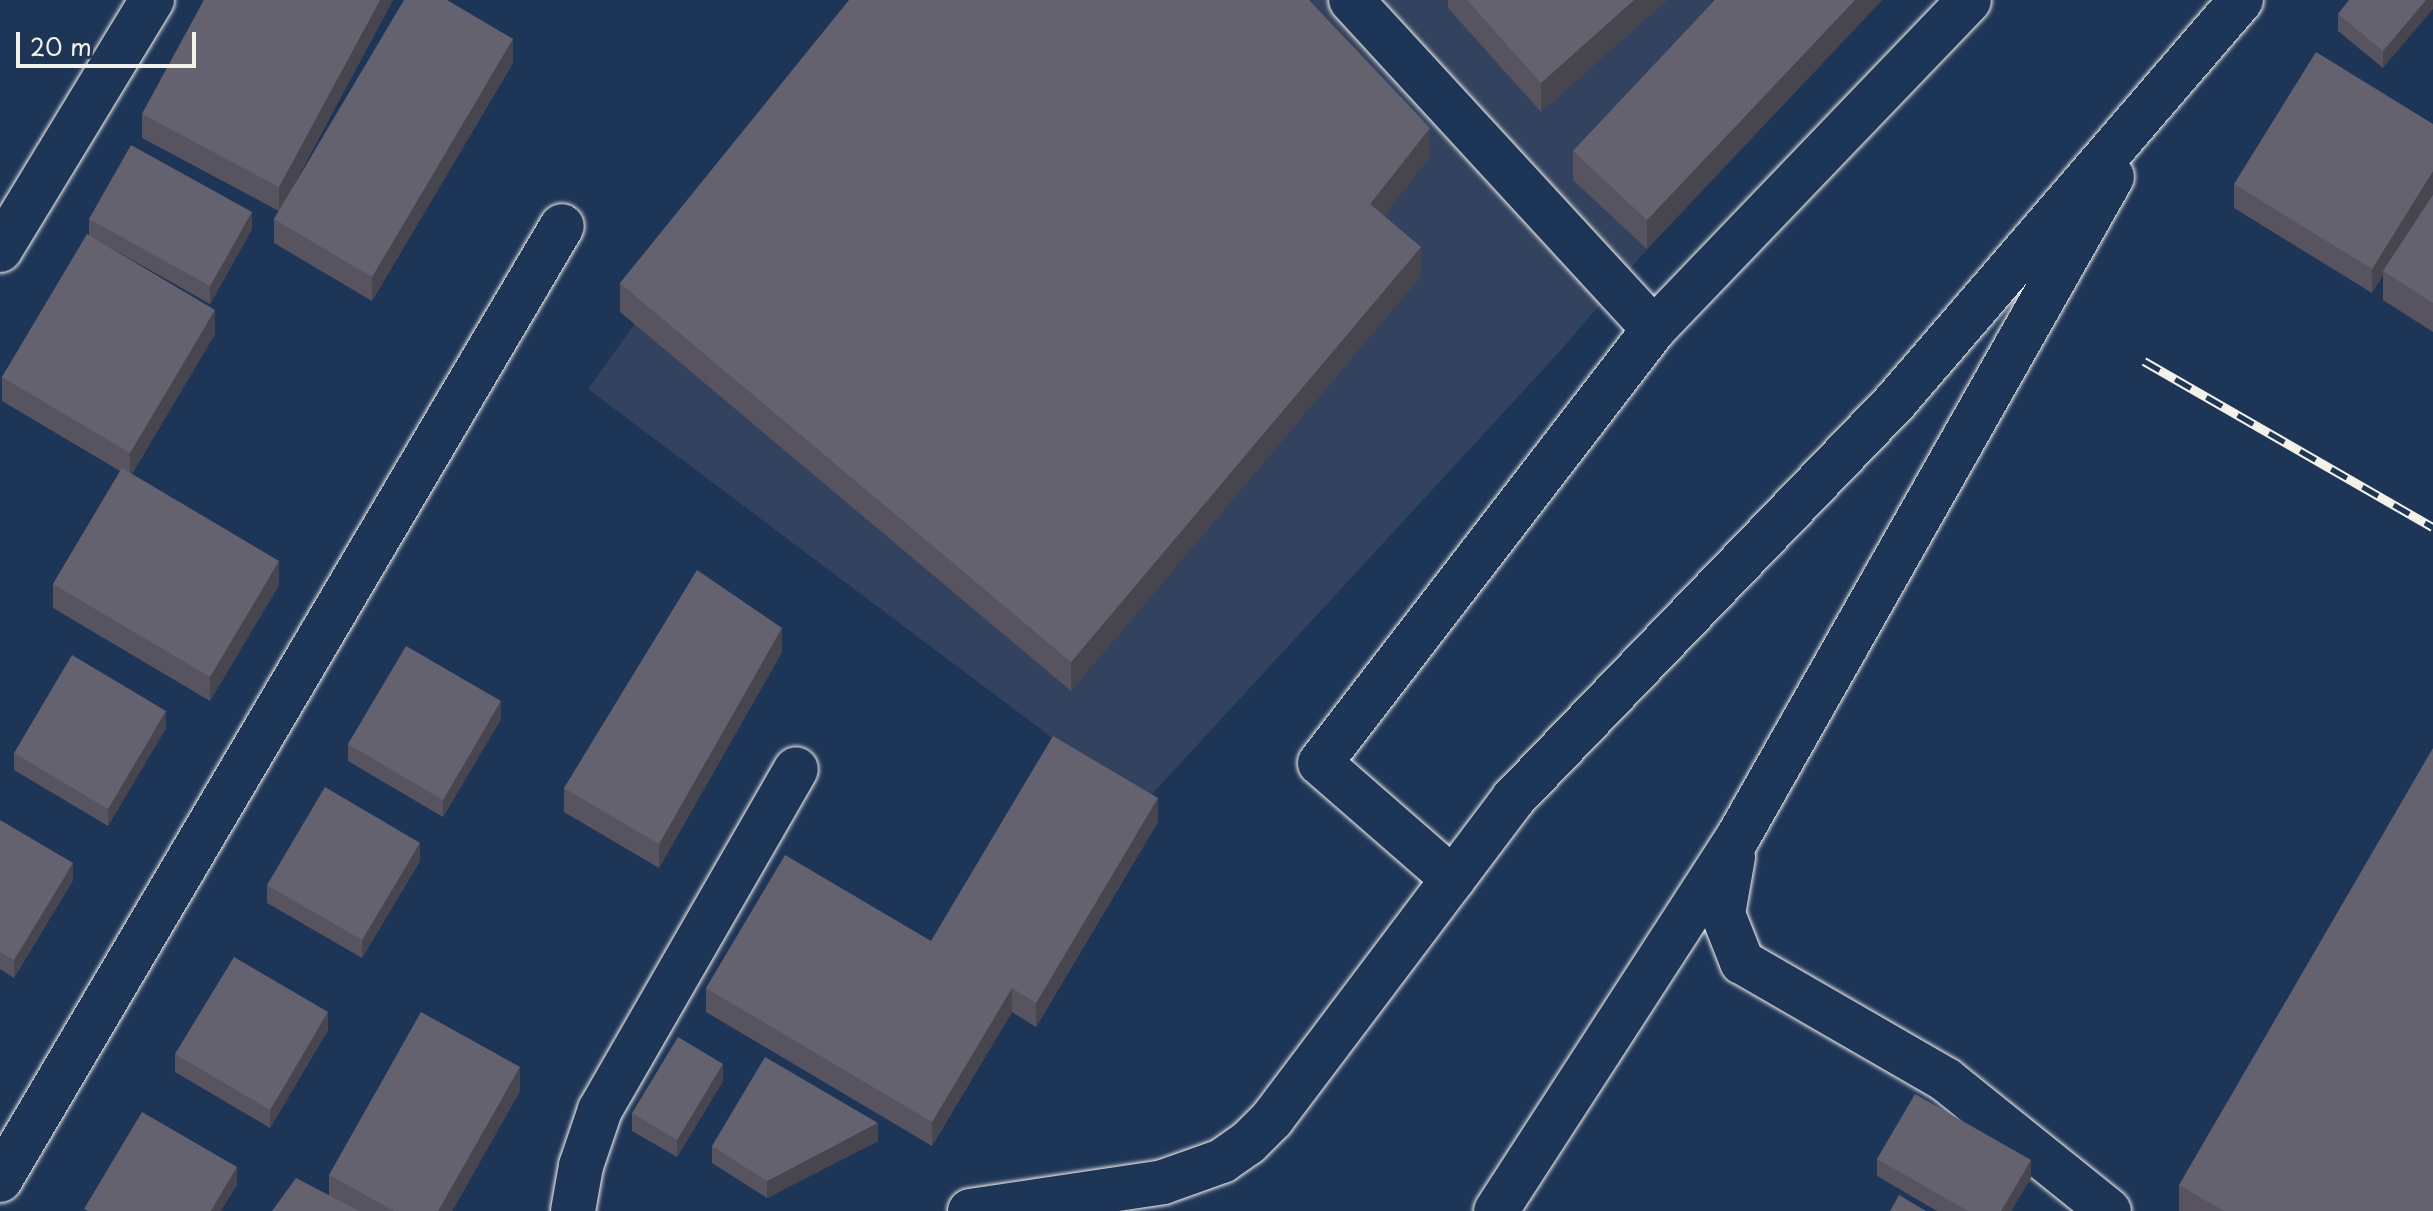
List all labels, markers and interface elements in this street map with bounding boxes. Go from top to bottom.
scale bar [20,16,200,66]
text: 20 m [30,28,92,64]

